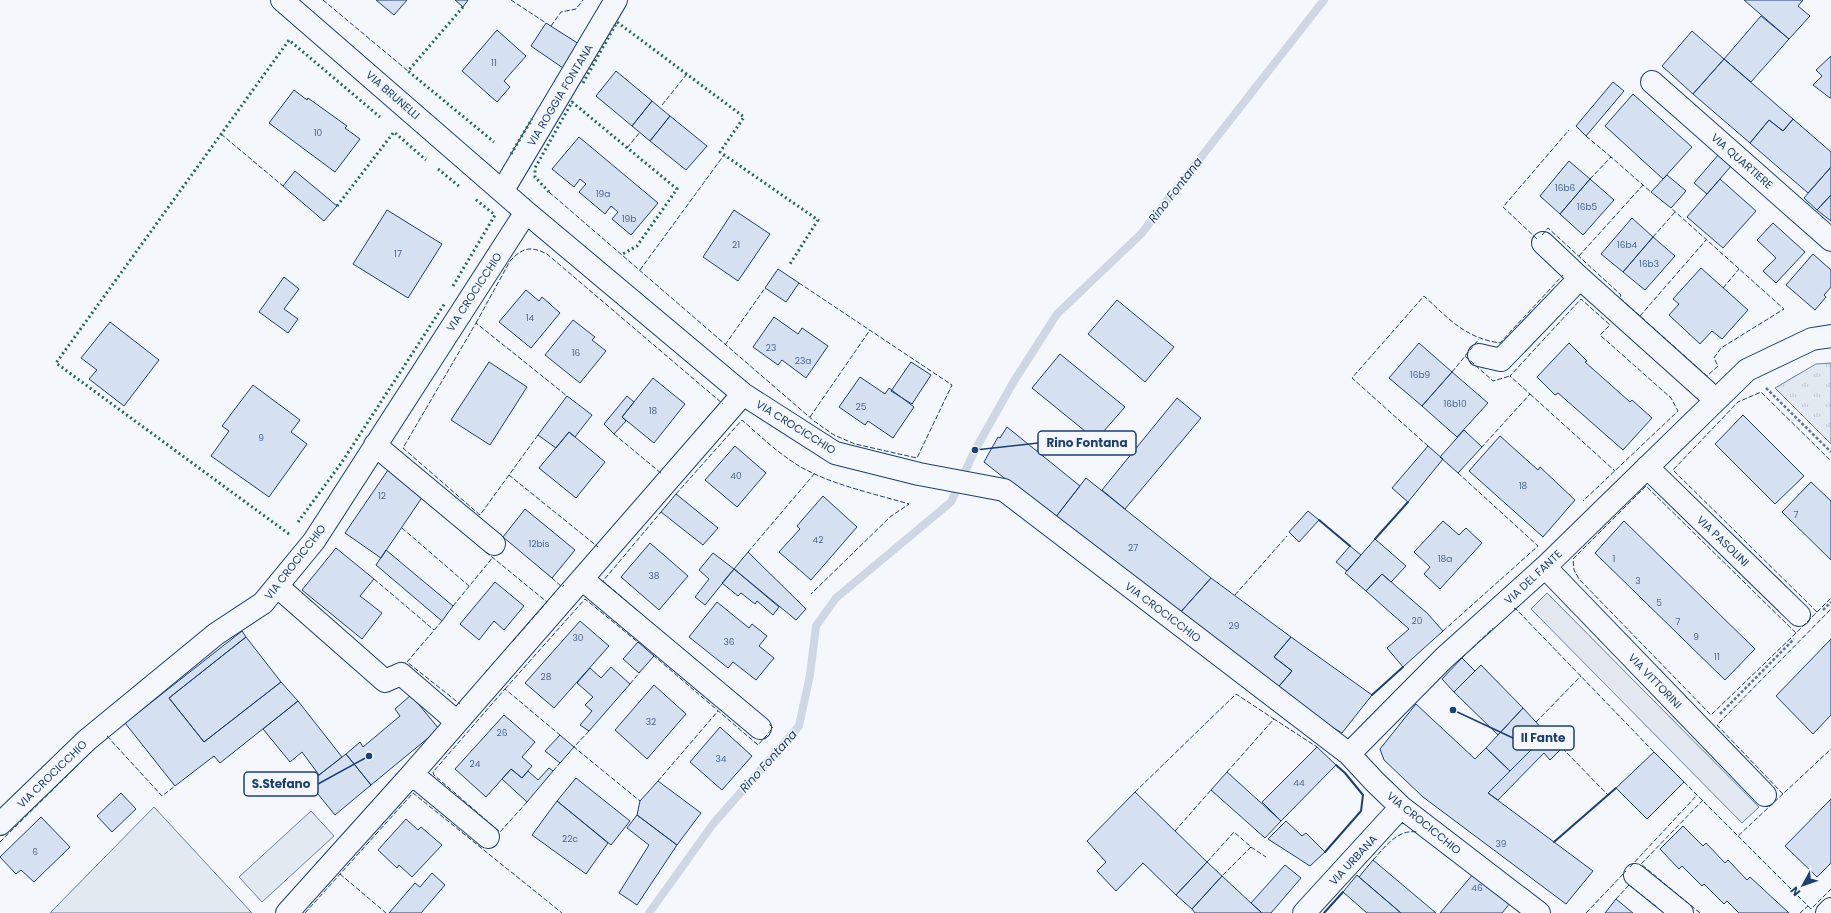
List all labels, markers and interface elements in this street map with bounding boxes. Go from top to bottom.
street label: VIA ROGGIA FONTANA [523,40,597,149]
house number: 11 [491,57,497,69]
street label: VIA BRUNELLI [362,67,424,123]
house number: 10 [314,127,323,139]
street label: VIA QUARTIERE [1708,130,1776,192]
water label: Rino Fontana [1144,154,1206,226]
house number: 16b6 [1555,182,1575,194]
house number: 19a [596,188,610,200]
house number: 16b5 [1577,201,1598,213]
house number: 19b [622,213,636,225]
house number: 21 [732,239,740,251]
house number: 16b4 [1617,239,1638,251]
house number: 17 [394,248,402,260]
street label: VIA CROCICCHIO [442,249,506,335]
house number: 16b3 [1639,258,1659,270]
house number: 14 [526,312,535,324]
house number: 23 [766,342,776,354]
house number: 16 [572,347,581,359]
house number: 23a [795,355,811,367]
house number: 16b9 [1410,369,1430,381]
street label: VIA CROCICCHIO [753,396,839,458]
house number: 16b10 [1443,398,1467,410]
house number: 25 [856,401,867,413]
house number: 18 [649,405,658,417]
callout: Rino Fontana [1038,431,1136,455]
house number: 9 [258,432,264,444]
text: Rino Fontana [1046,434,1128,451]
house number: 40 [730,470,742,482]
house number: 18 [1519,480,1528,492]
house number: 12 [378,490,386,502]
house number: 7 [1794,509,1799,521]
street label: VIA PASOLINI [1693,512,1753,570]
street label: VIA CROCICCHIO [261,521,330,603]
house number: 42 [813,534,823,546]
house number: 12bis [528,538,550,550]
house number: 27 [1128,542,1138,554]
street label: VIA DEL FANTE [1501,546,1565,608]
house number: 18a [1438,553,1452,565]
house number: 1 [1613,553,1616,565]
house number: 38 [649,570,660,582]
house number: 3 [1635,575,1641,587]
street label: VIA CROCICCHIO [1122,578,1205,646]
house number: 5 [1656,597,1662,609]
house number: 20 [1412,615,1423,627]
house number: 7 [1676,616,1681,628]
house number: 29 [1229,620,1240,632]
house number: 9 [1693,631,1699,643]
house number: 30 [573,632,584,644]
house number: 36 [723,636,735,648]
street label: VIA VITTORINI [1625,650,1685,712]
house number: 11 [1714,651,1720,663]
house number: 28 [541,671,552,683]
house number: 32 [646,716,656,728]
water label: Rino Fontana [735,726,801,796]
callout: Il Fante [1513,726,1574,750]
house number: 26 [497,727,508,739]
text: Il Fante [1521,729,1566,746]
street label: VIA CROCICCHIO [14,736,91,812]
house number: 34 [716,753,727,765]
house number: 24 [470,758,481,770]
callout: S.Stefano [244,772,318,796]
text: S.Stefano [252,775,311,792]
house number: 44 [1293,777,1305,789]
street label: VIA CROCICCHIO [1383,788,1465,858]
street label: VIA URBANA [1325,831,1381,889]
house number: 22c [562,833,578,845]
house number: 39 [1496,838,1507,850]
house number: 6 [32,846,38,858]
north arrow [1783,865,1823,905]
house number: 46 [1471,882,1483,894]
text: N [1787,883,1804,900]

